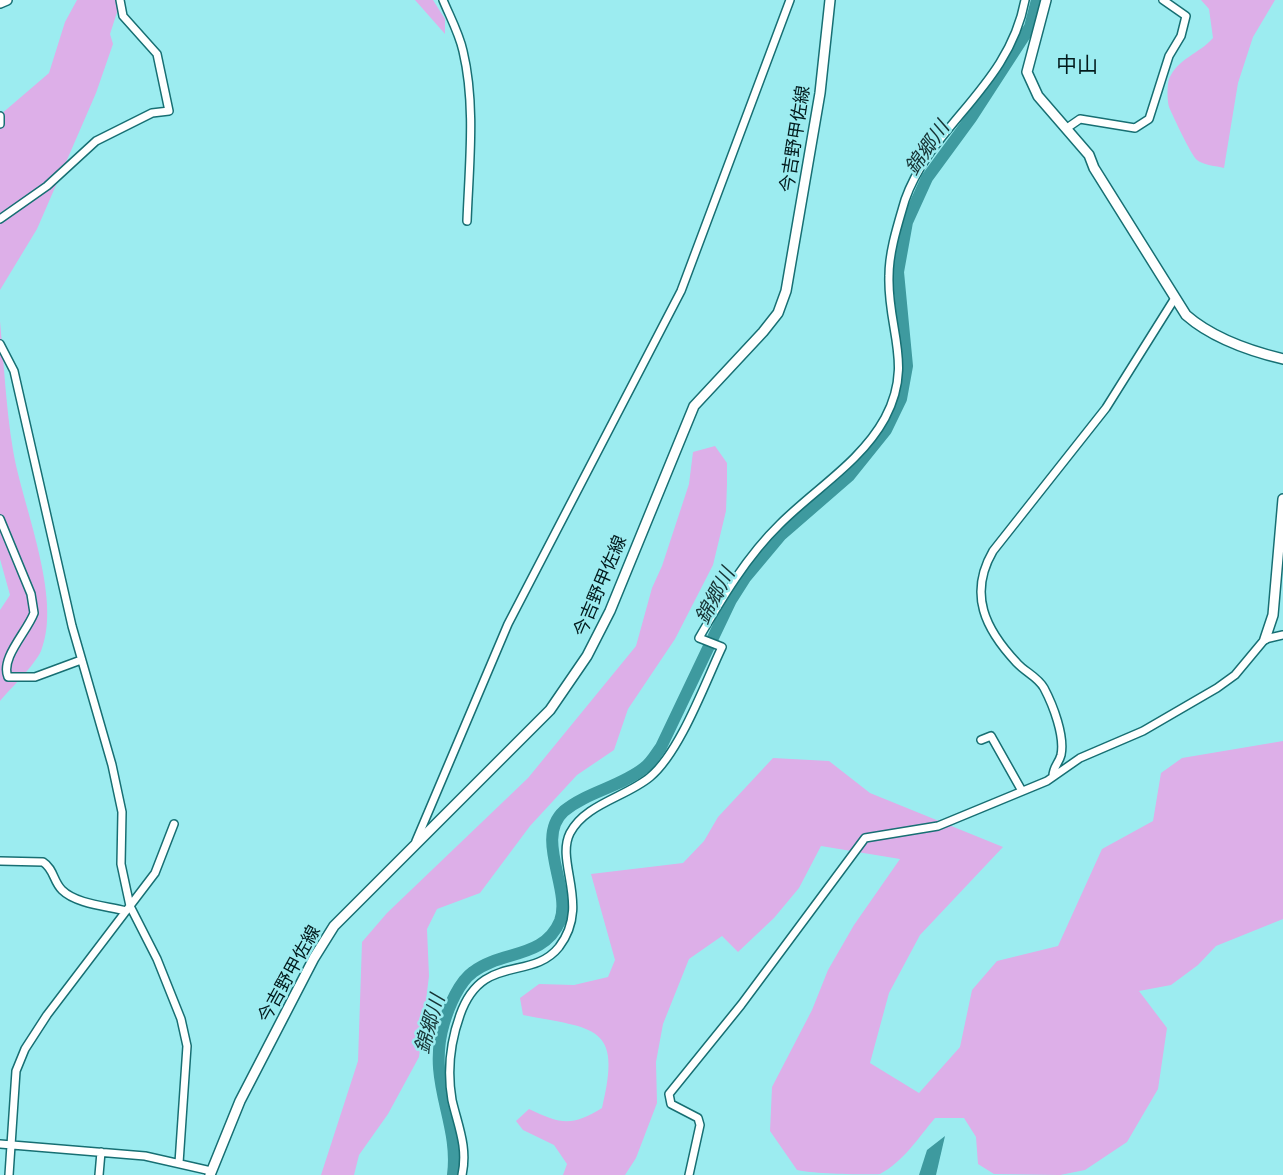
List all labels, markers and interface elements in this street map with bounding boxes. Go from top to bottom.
district label: 中山 [1056,52,1098,78]
street label: 今吉野甲佐線 [776,84,814,194]
water label: 錦郷川 [900,117,954,179]
street label: 今吉野甲佐線 [569,532,631,640]
water label: 錦郷川 [690,564,740,628]
street label: 今吉野甲佐線 [253,922,325,1026]
water label: 錦郷川 [410,992,450,1056]

